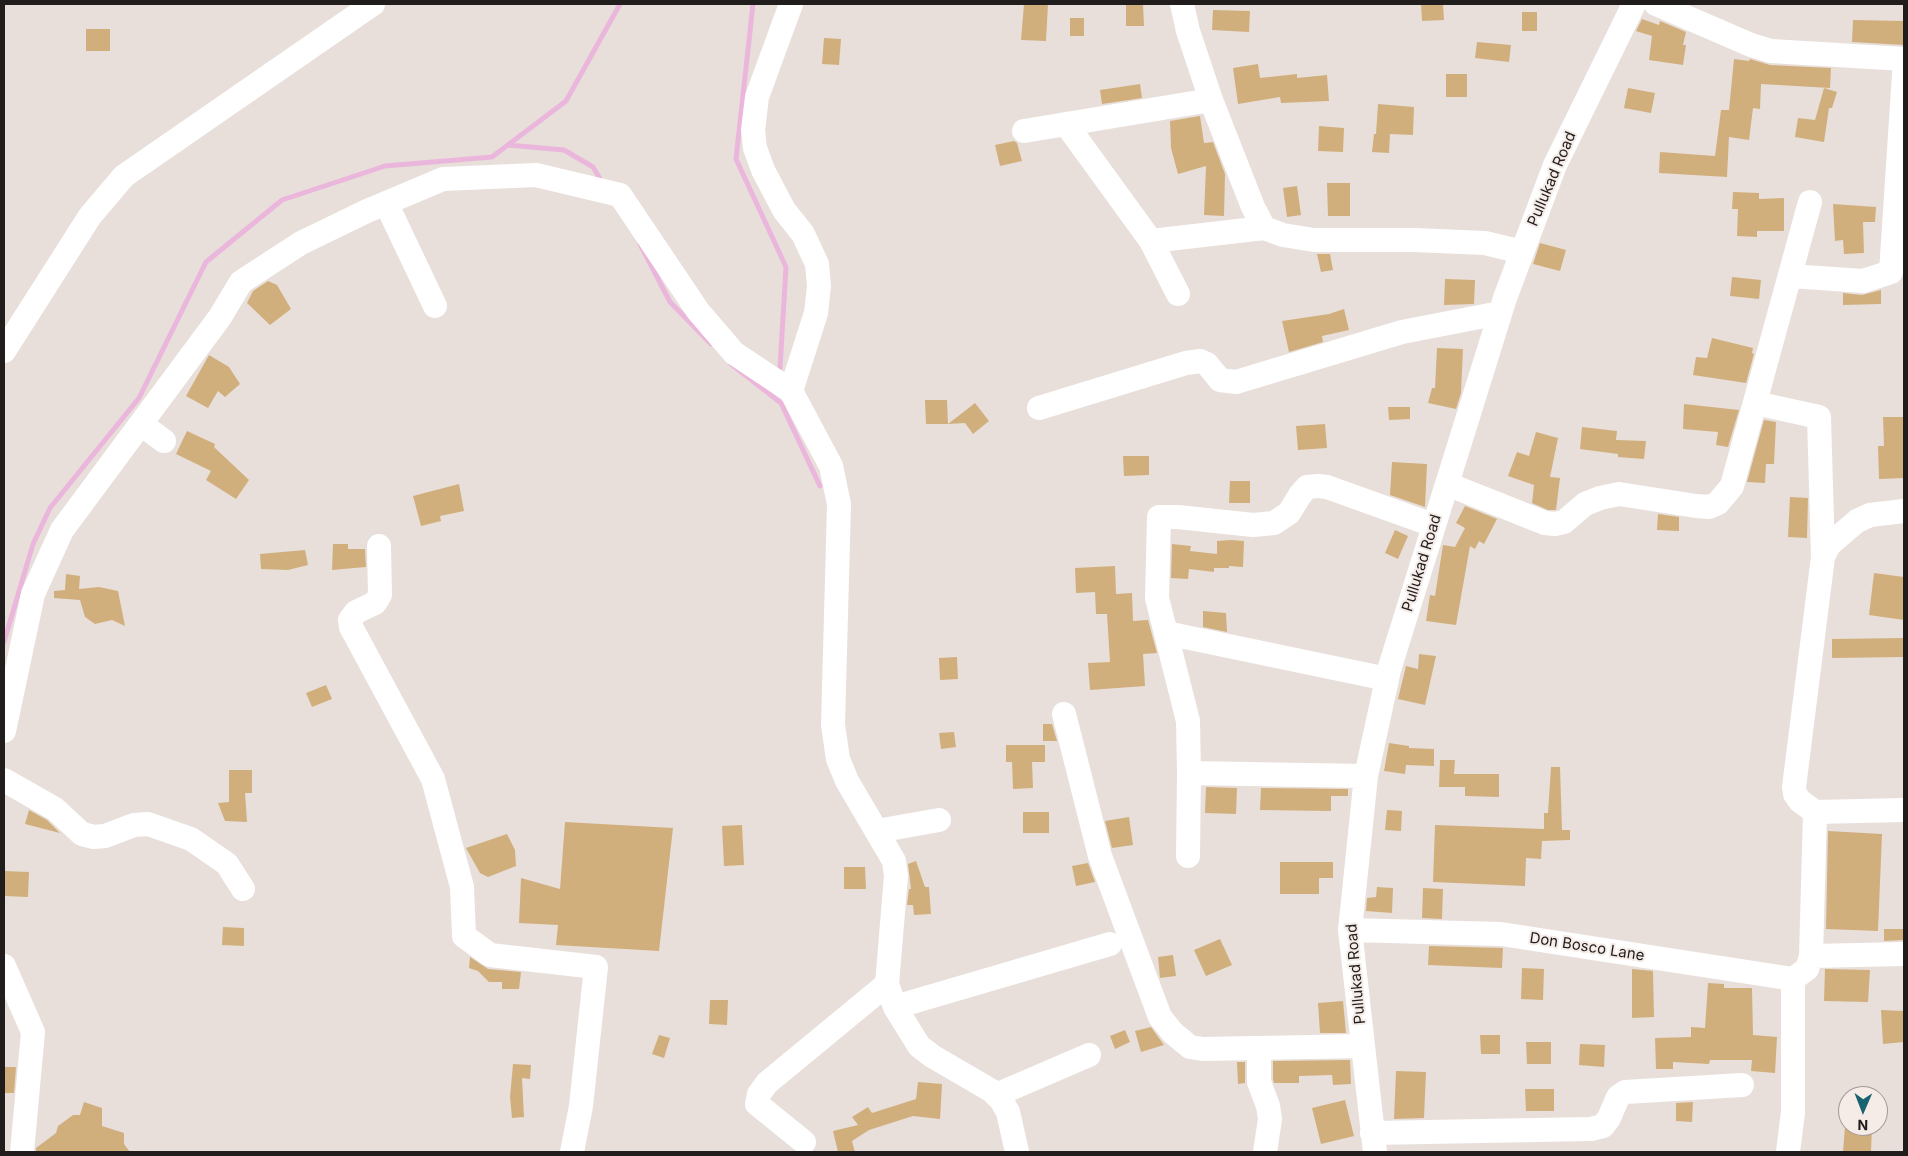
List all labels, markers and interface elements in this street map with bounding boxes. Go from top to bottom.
street label: Pullukad Road [1524,129,1580,229]
street label: Pullukad Road [1399,512,1445,614]
street label: Pullukad Road [1343,923,1369,1025]
street label: Don Bosco Lane [1528,929,1646,965]
north arrow [1838,1086,1888,1136]
text: N [1857,1117,1868,1134]

